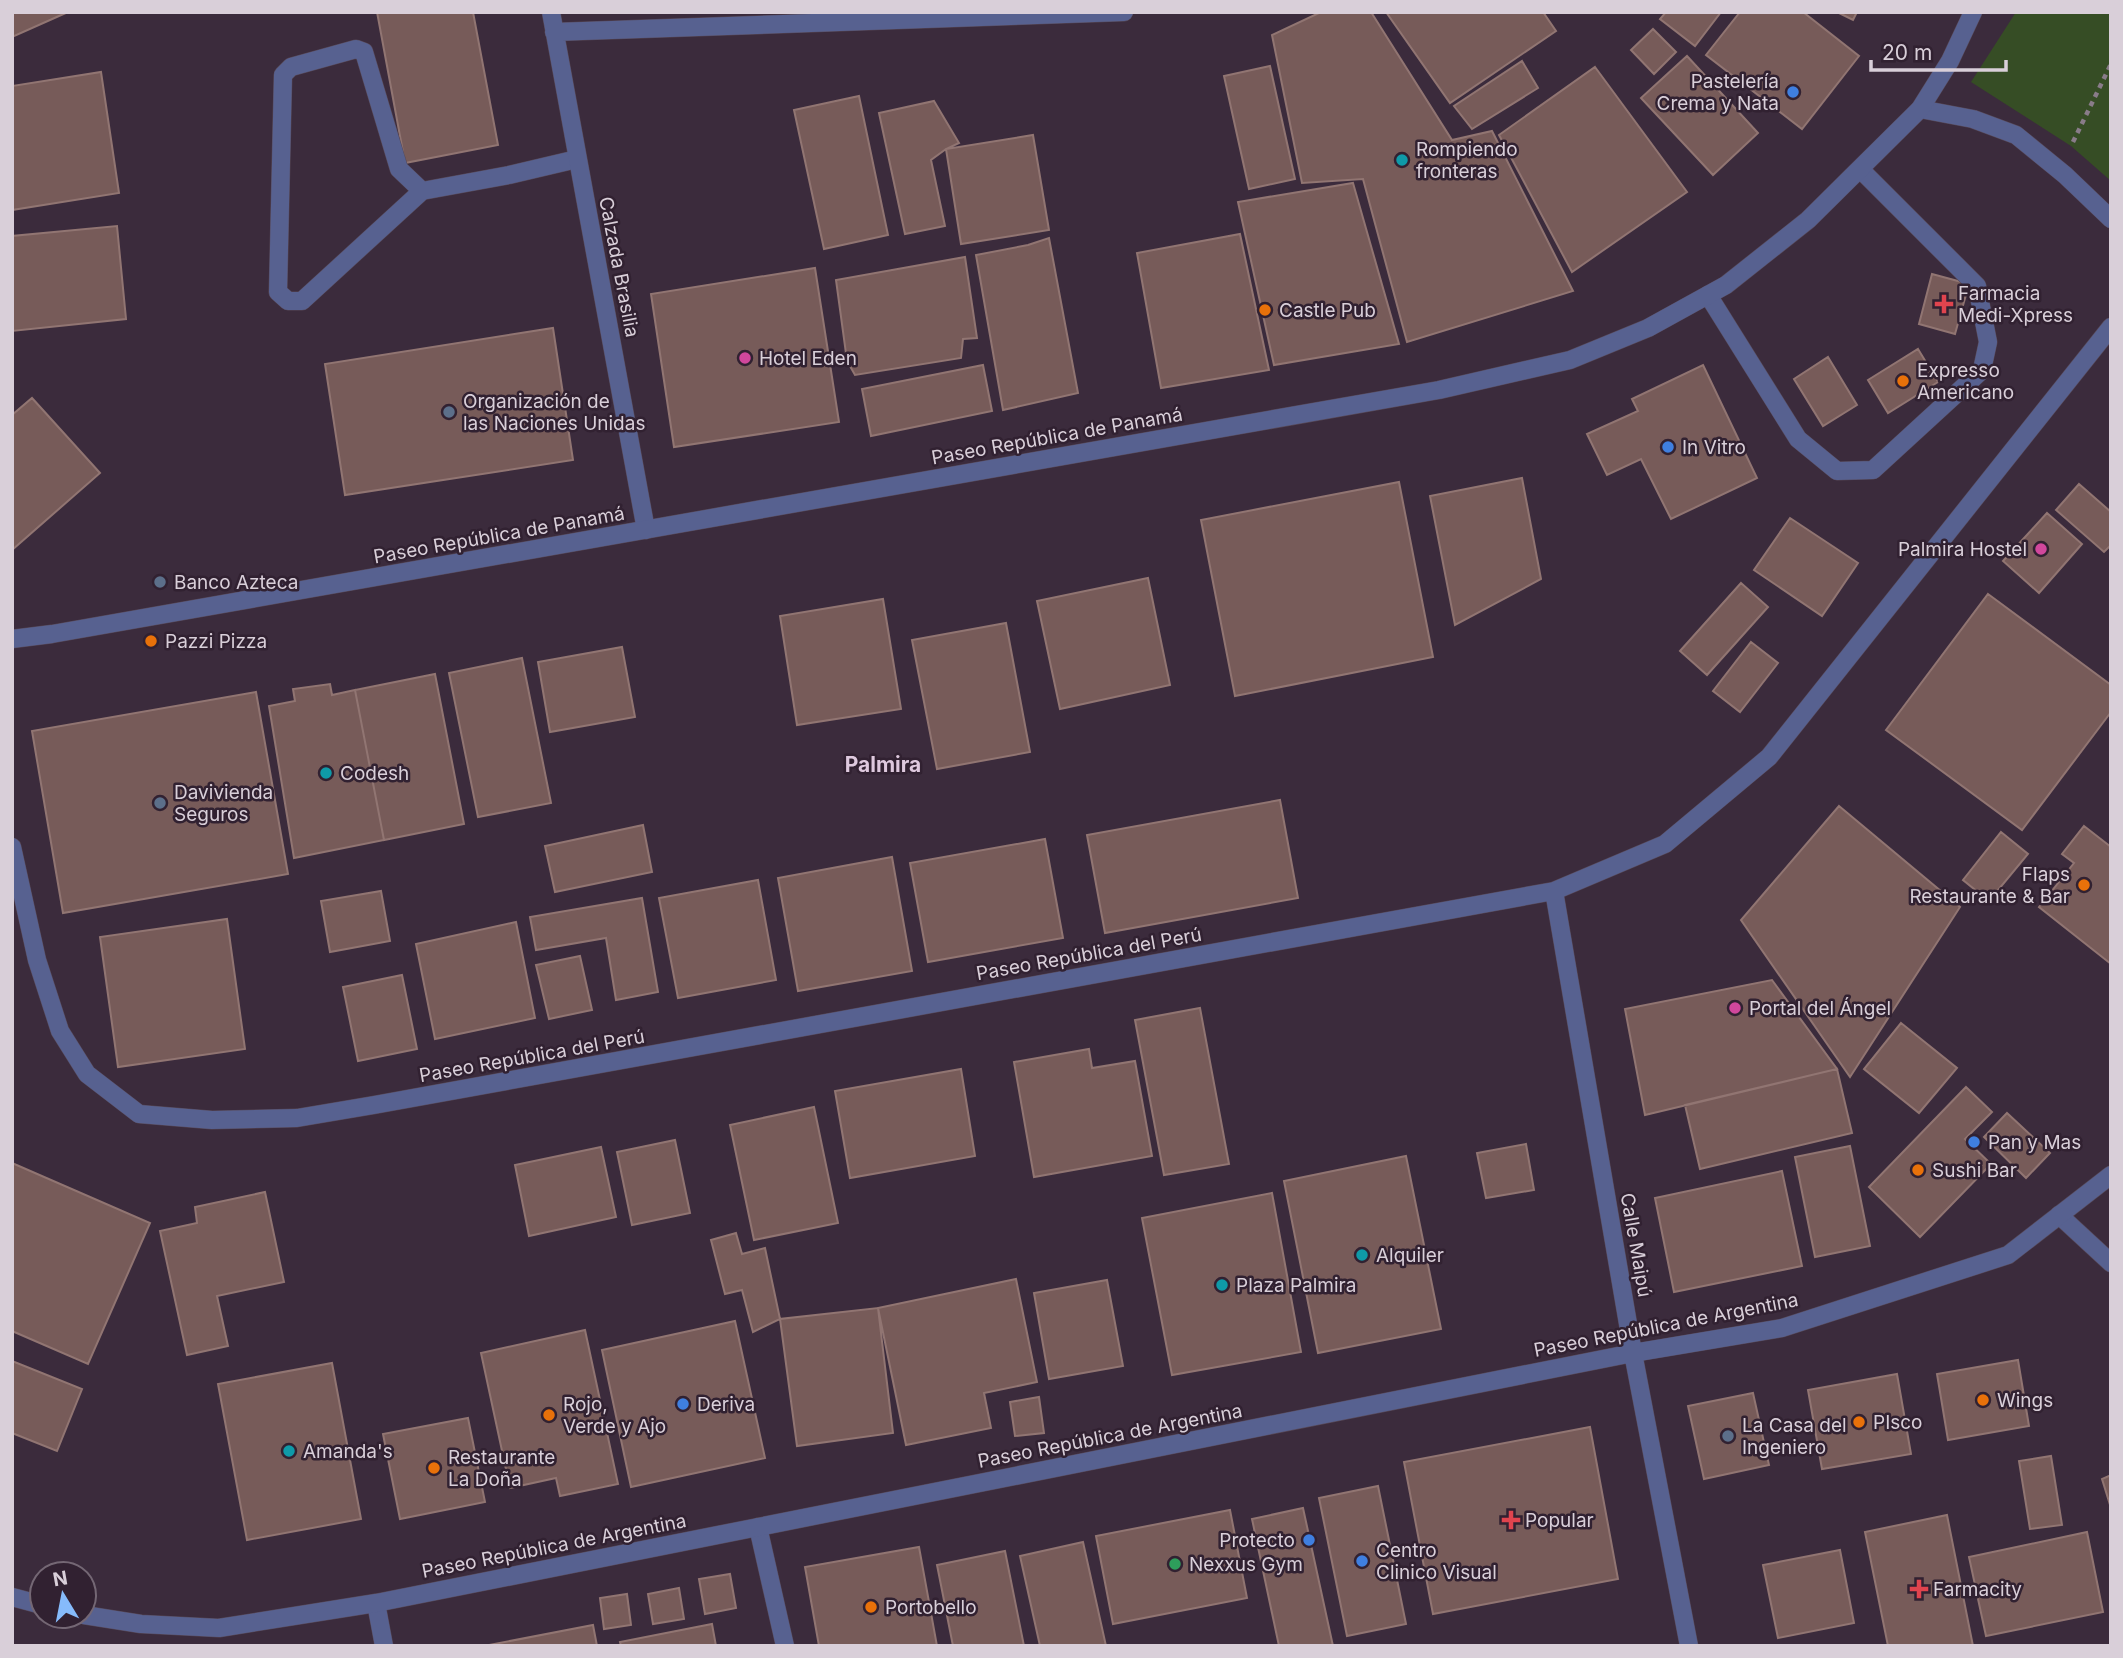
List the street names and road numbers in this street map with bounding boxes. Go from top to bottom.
street label: Calzada Brasilia [594,195,644,339]
street label: Paseo República de Panamá [930,403,1184,469]
street label: Paseo República de Panamá [372,502,626,568]
street label: Paseo República del Perú [974,923,1204,985]
street label: Paseo República del Perú [417,1025,647,1087]
street label: Calle Maipú [1616,1191,1656,1299]
street label: Paseo República de Argentina [1532,1288,1800,1362]
street label: Paseo República de Argentina [976,1399,1244,1473]
street label: Paseo República de Argentina [420,1509,688,1583]

